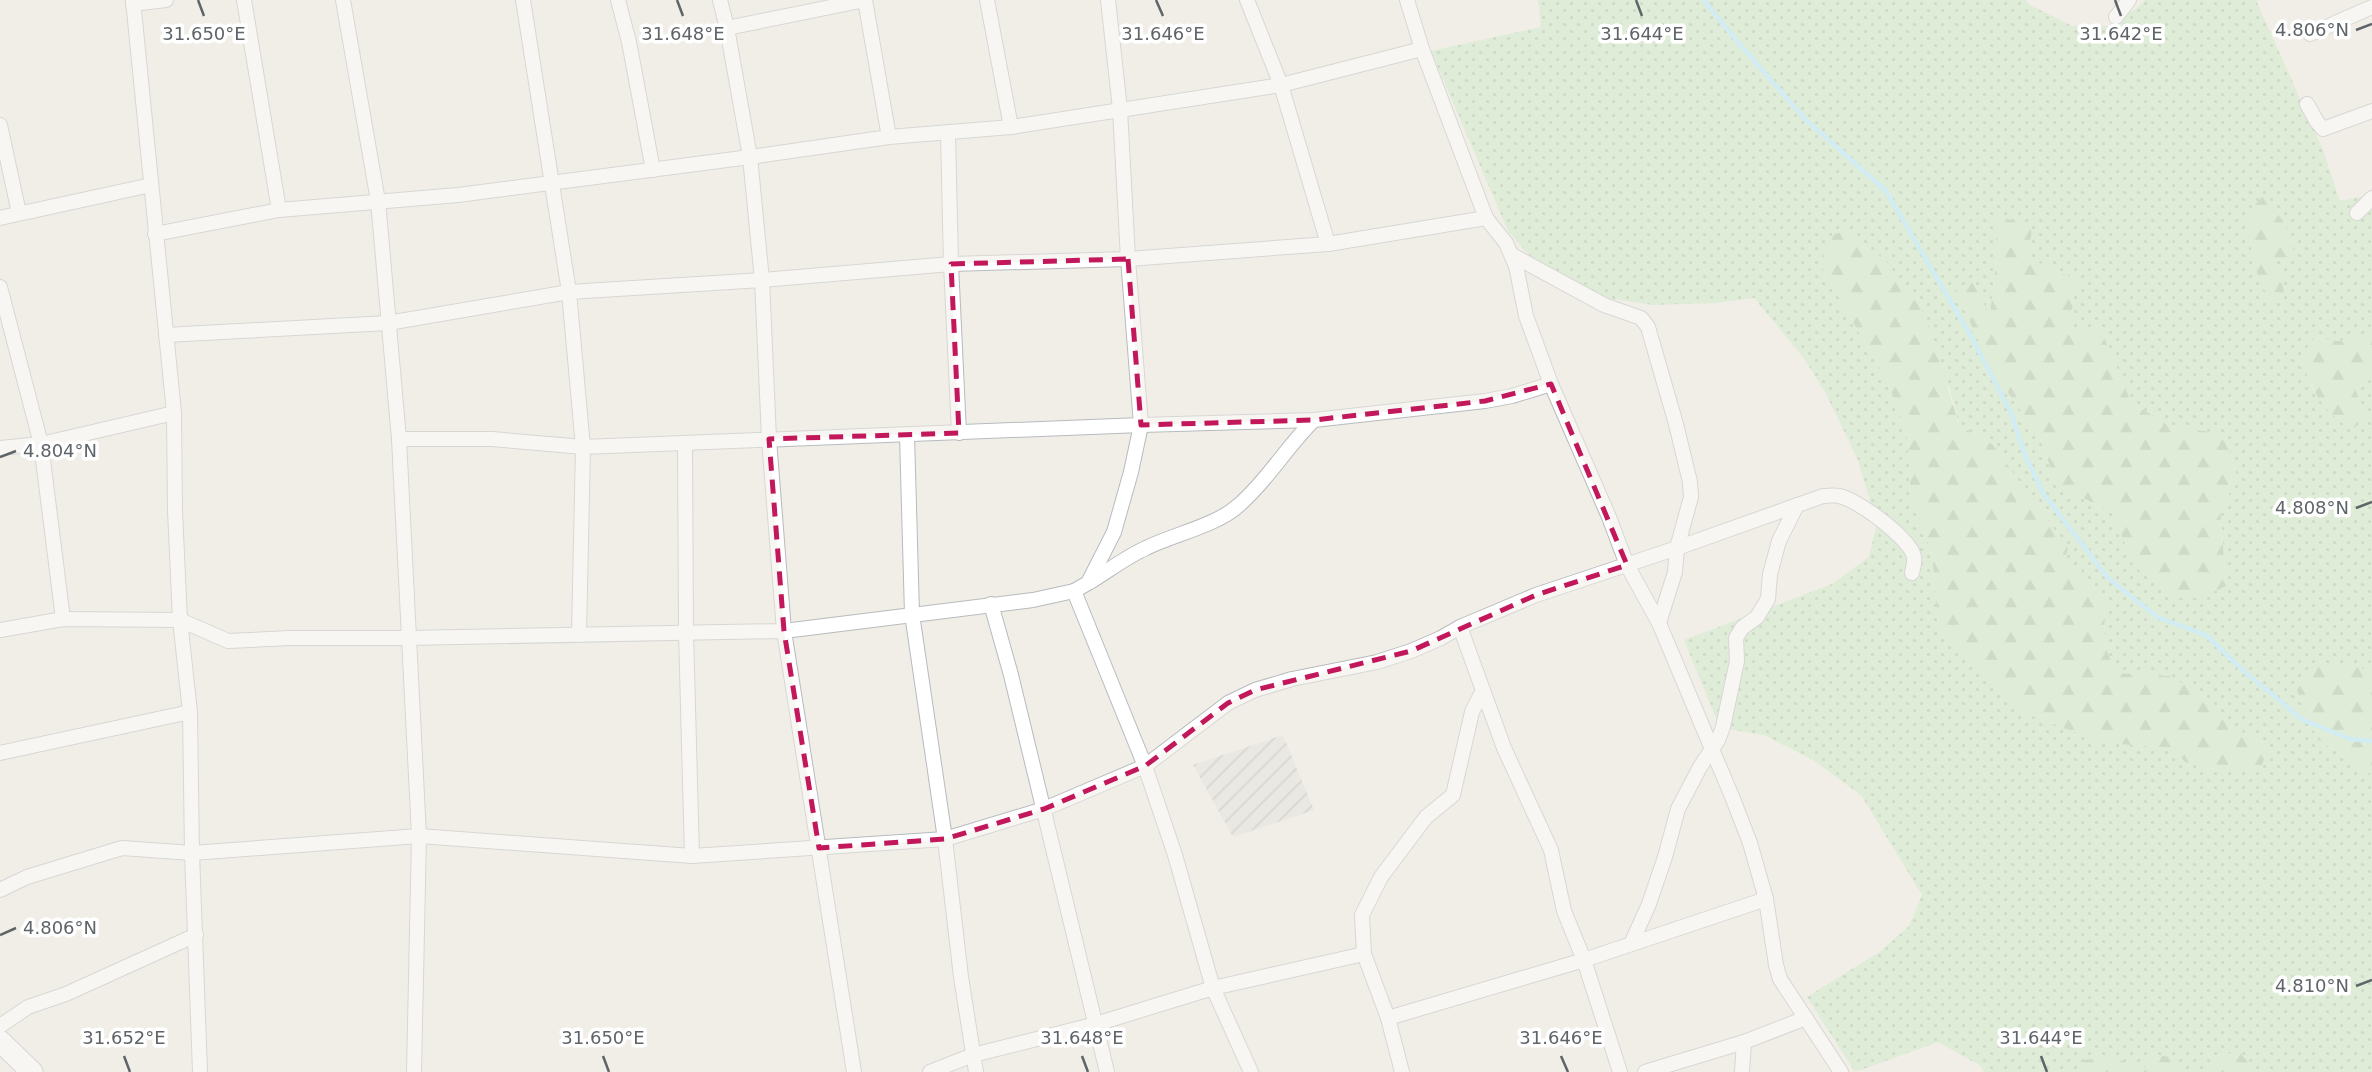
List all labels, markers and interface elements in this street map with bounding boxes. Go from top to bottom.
text: 4.806°N [2275,19,2349,40]
text: 31.650°E [162,23,246,44]
text: 31.648°E [641,23,725,44]
text: 31.646°E [1121,23,1205,44]
text: 31.644°E [1600,23,1684,44]
text: 31.642°E [2079,23,2163,44]
text: 4.804°N [23,440,97,461]
text: 4.808°N [2275,497,2349,518]
text: 4.806°N [23,917,97,938]
text: 4.810°N [2275,975,2349,996]
text: 31.652°E [82,1027,166,1048]
text: 31.650°E [561,1027,645,1048]
text: 31.648°E [1040,1027,1124,1048]
text: 31.646°E [1519,1027,1603,1048]
text: 31.644°E [1999,1027,2083,1048]

